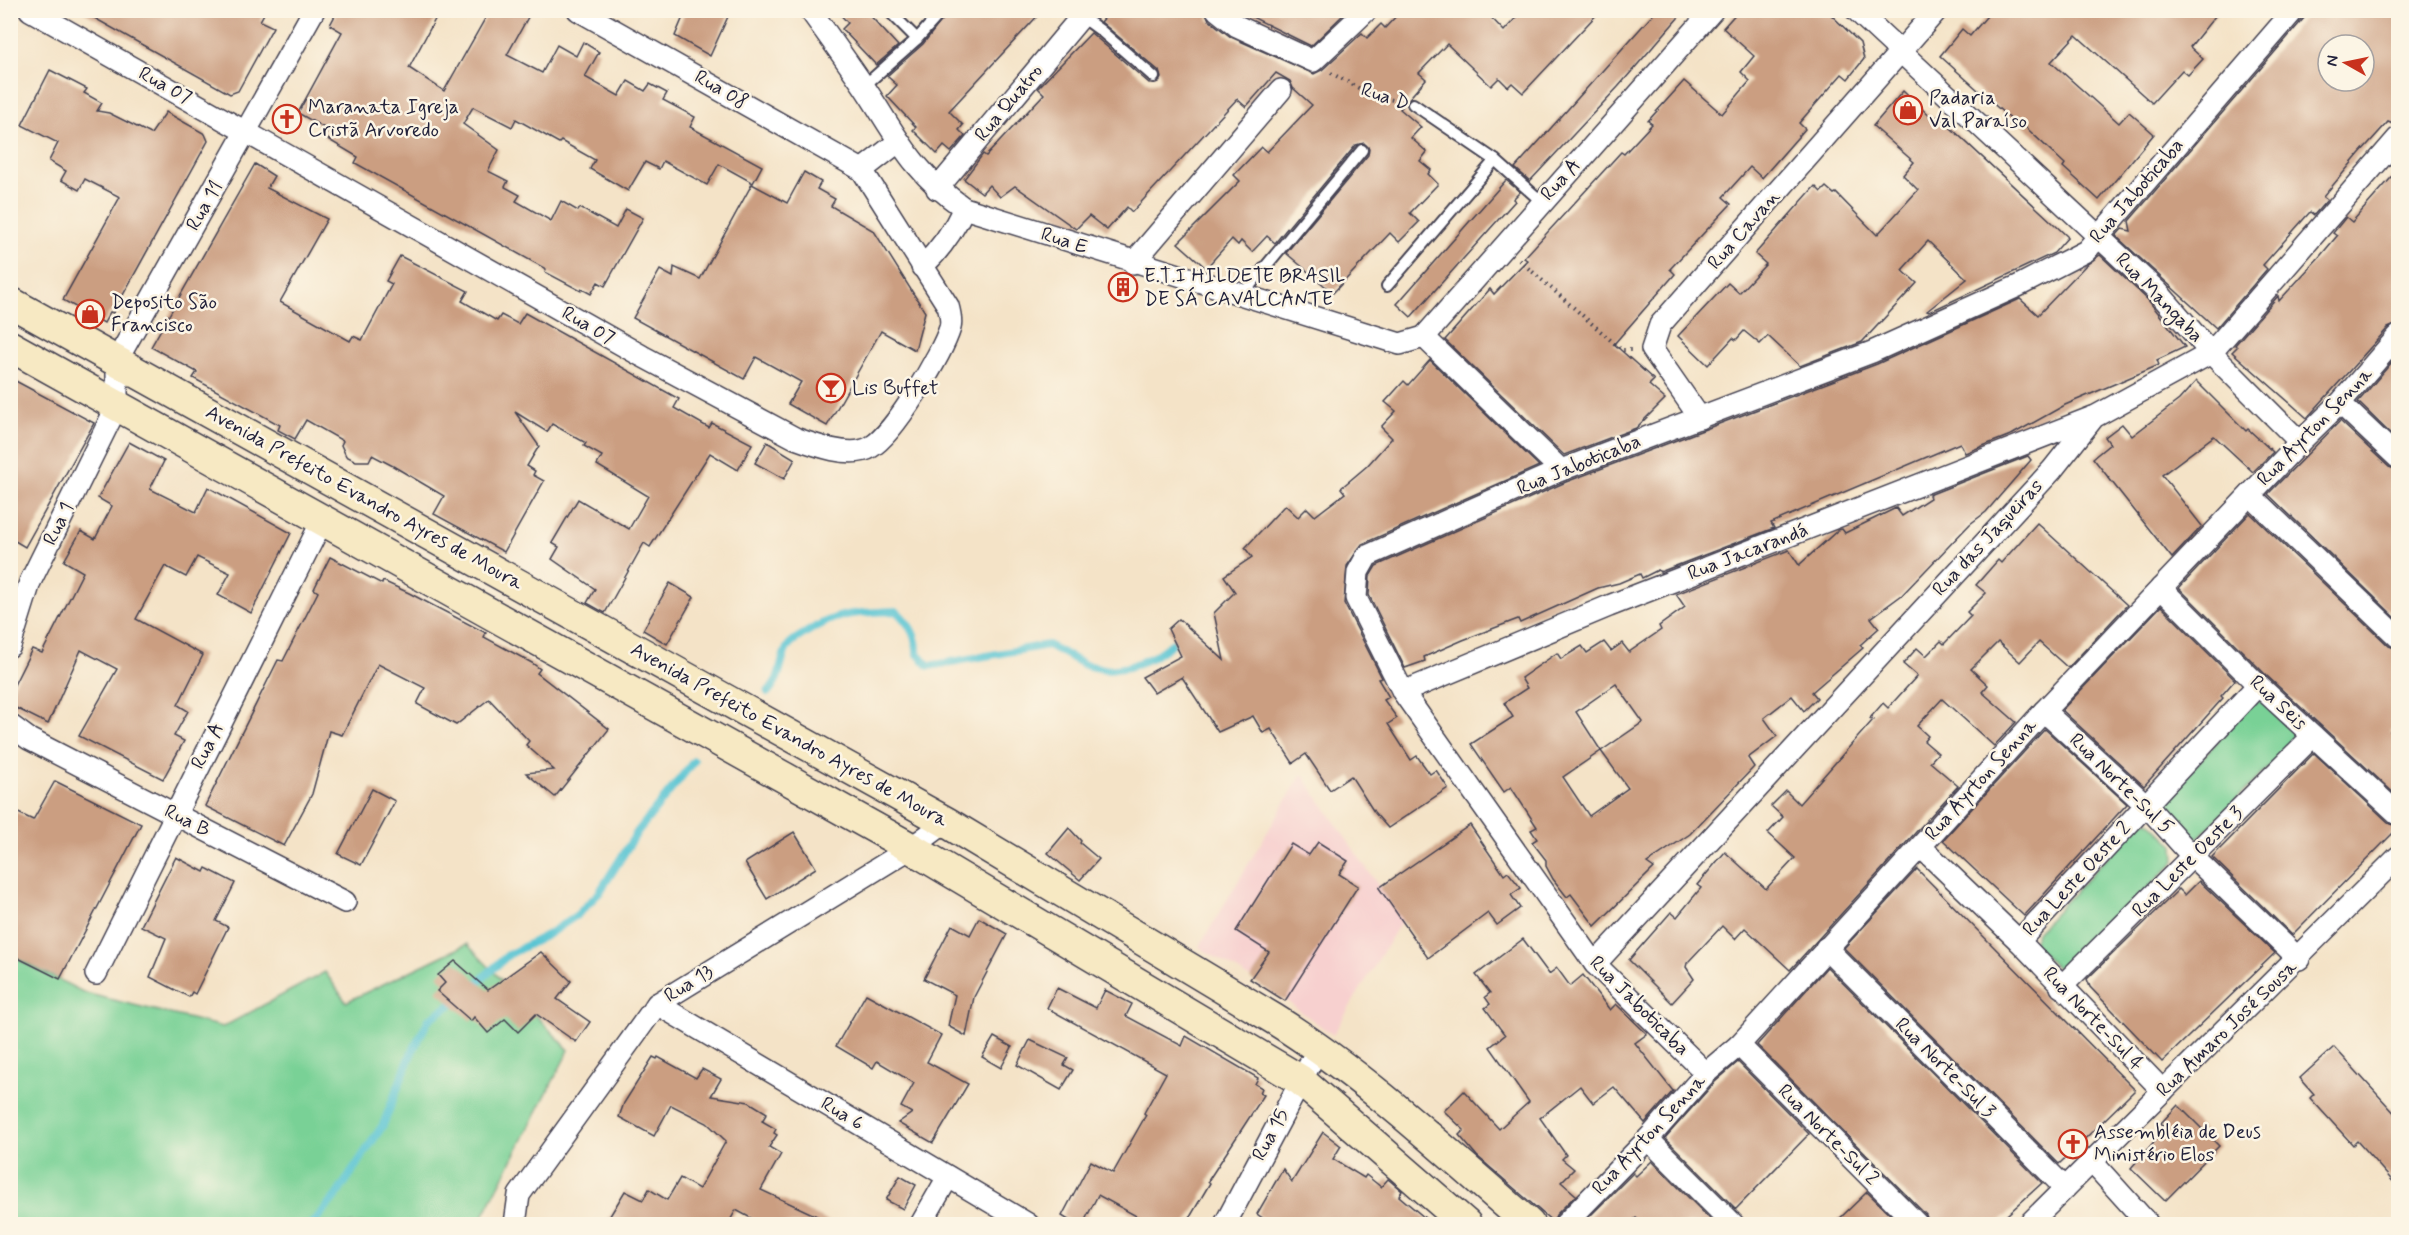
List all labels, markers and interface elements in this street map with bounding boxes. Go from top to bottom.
north arrow [2316,33,2376,93]
text: N [2321,54,2344,68]
street label: Rua Quatro [969,58,1049,148]
street label: Rua 07 [133,60,197,112]
street label: Rua 08 [689,64,753,116]
street label: Rua D [1357,76,1413,118]
place label: Padaria Val Paraíso [1929,85,2027,135]
place label: Maranata Igreja Cristã Arvoredo [308,94,459,144]
shop icon: Padaria Val Paraíso [1892,94,1924,126]
church icon: Maranata Igreja Cristã Arvoredo [271,103,303,135]
street label: Rua Jaboticaba [2084,133,2190,249]
street label: Rua A [1535,153,1587,207]
street label: Rua 11 [180,176,230,236]
street label: Rua Cavan [1702,184,1786,276]
street label: Rua E [1037,221,1091,261]
street label: Rua Mangaba [2108,247,2209,350]
place label: E.T.I HILDETE BRASIL DE SÁ CAVALCANTE [1144,263,1345,313]
building icon: E.T.I HILDETE BRASIL DE SÁ CAVALCANTE [1107,271,1139,303]
place label: Deposito São Francisco [111,289,217,339]
shop icon: Deposito São Francisco [74,298,106,330]
street label: Rua 07 [557,300,619,352]
street label: Rua Ayrton Senna [2251,361,2379,492]
bar icon: Lis Buffet [815,372,847,404]
place label: Lis Buffet [852,375,938,402]
street label: Avenida Prefeito Evandro Ayres de Moura [201,399,528,597]
street label: Rua Jaboticaba [1513,428,1645,502]
street label: Rua das Jaqueiras [1927,473,2050,603]
street label: Rua 1 [37,498,81,550]
street label: Rua Jacarandá [1684,517,1812,587]
street label: Avenida Prefeito Evandro Ayres de Moura [626,636,953,834]
street label: Rua Seis [2243,669,2313,737]
street label: Rua Ayrton Senna [1919,712,2044,847]
street label: Rua A [185,718,231,774]
street label: Rua Norte-Sul 5 [2063,727,2179,841]
street label: Rua B [159,798,215,844]
street label: Rua Leste Oeste 3 [2126,800,2250,924]
street label: Rua Leste Oeste 2 [2017,816,2137,942]
street label: Rua Jaboticaba [1583,950,1695,1062]
street label: Rua Amaro José Sousa [2150,954,2304,1104]
street label: Rua 13 [659,958,719,1010]
street label: Rua Norte-Sul 4 [2036,961,2150,1077]
street label: Rua Norte-Sul 3 [1889,1012,2001,1124]
street label: Rua Ayrton Senna [1586,1068,1713,1201]
street label: Rua Norte-Sul 2 [1771,1078,1885,1192]
street label: Rua 6 [815,1091,869,1137]
street label: Rua 15 [1246,1104,1296,1166]
place label: Assembléia de Deus Ministério Elos [2094,1119,2261,1169]
church icon: Assembléia de Deus Ministério Elos [2057,1128,2089,1160]

